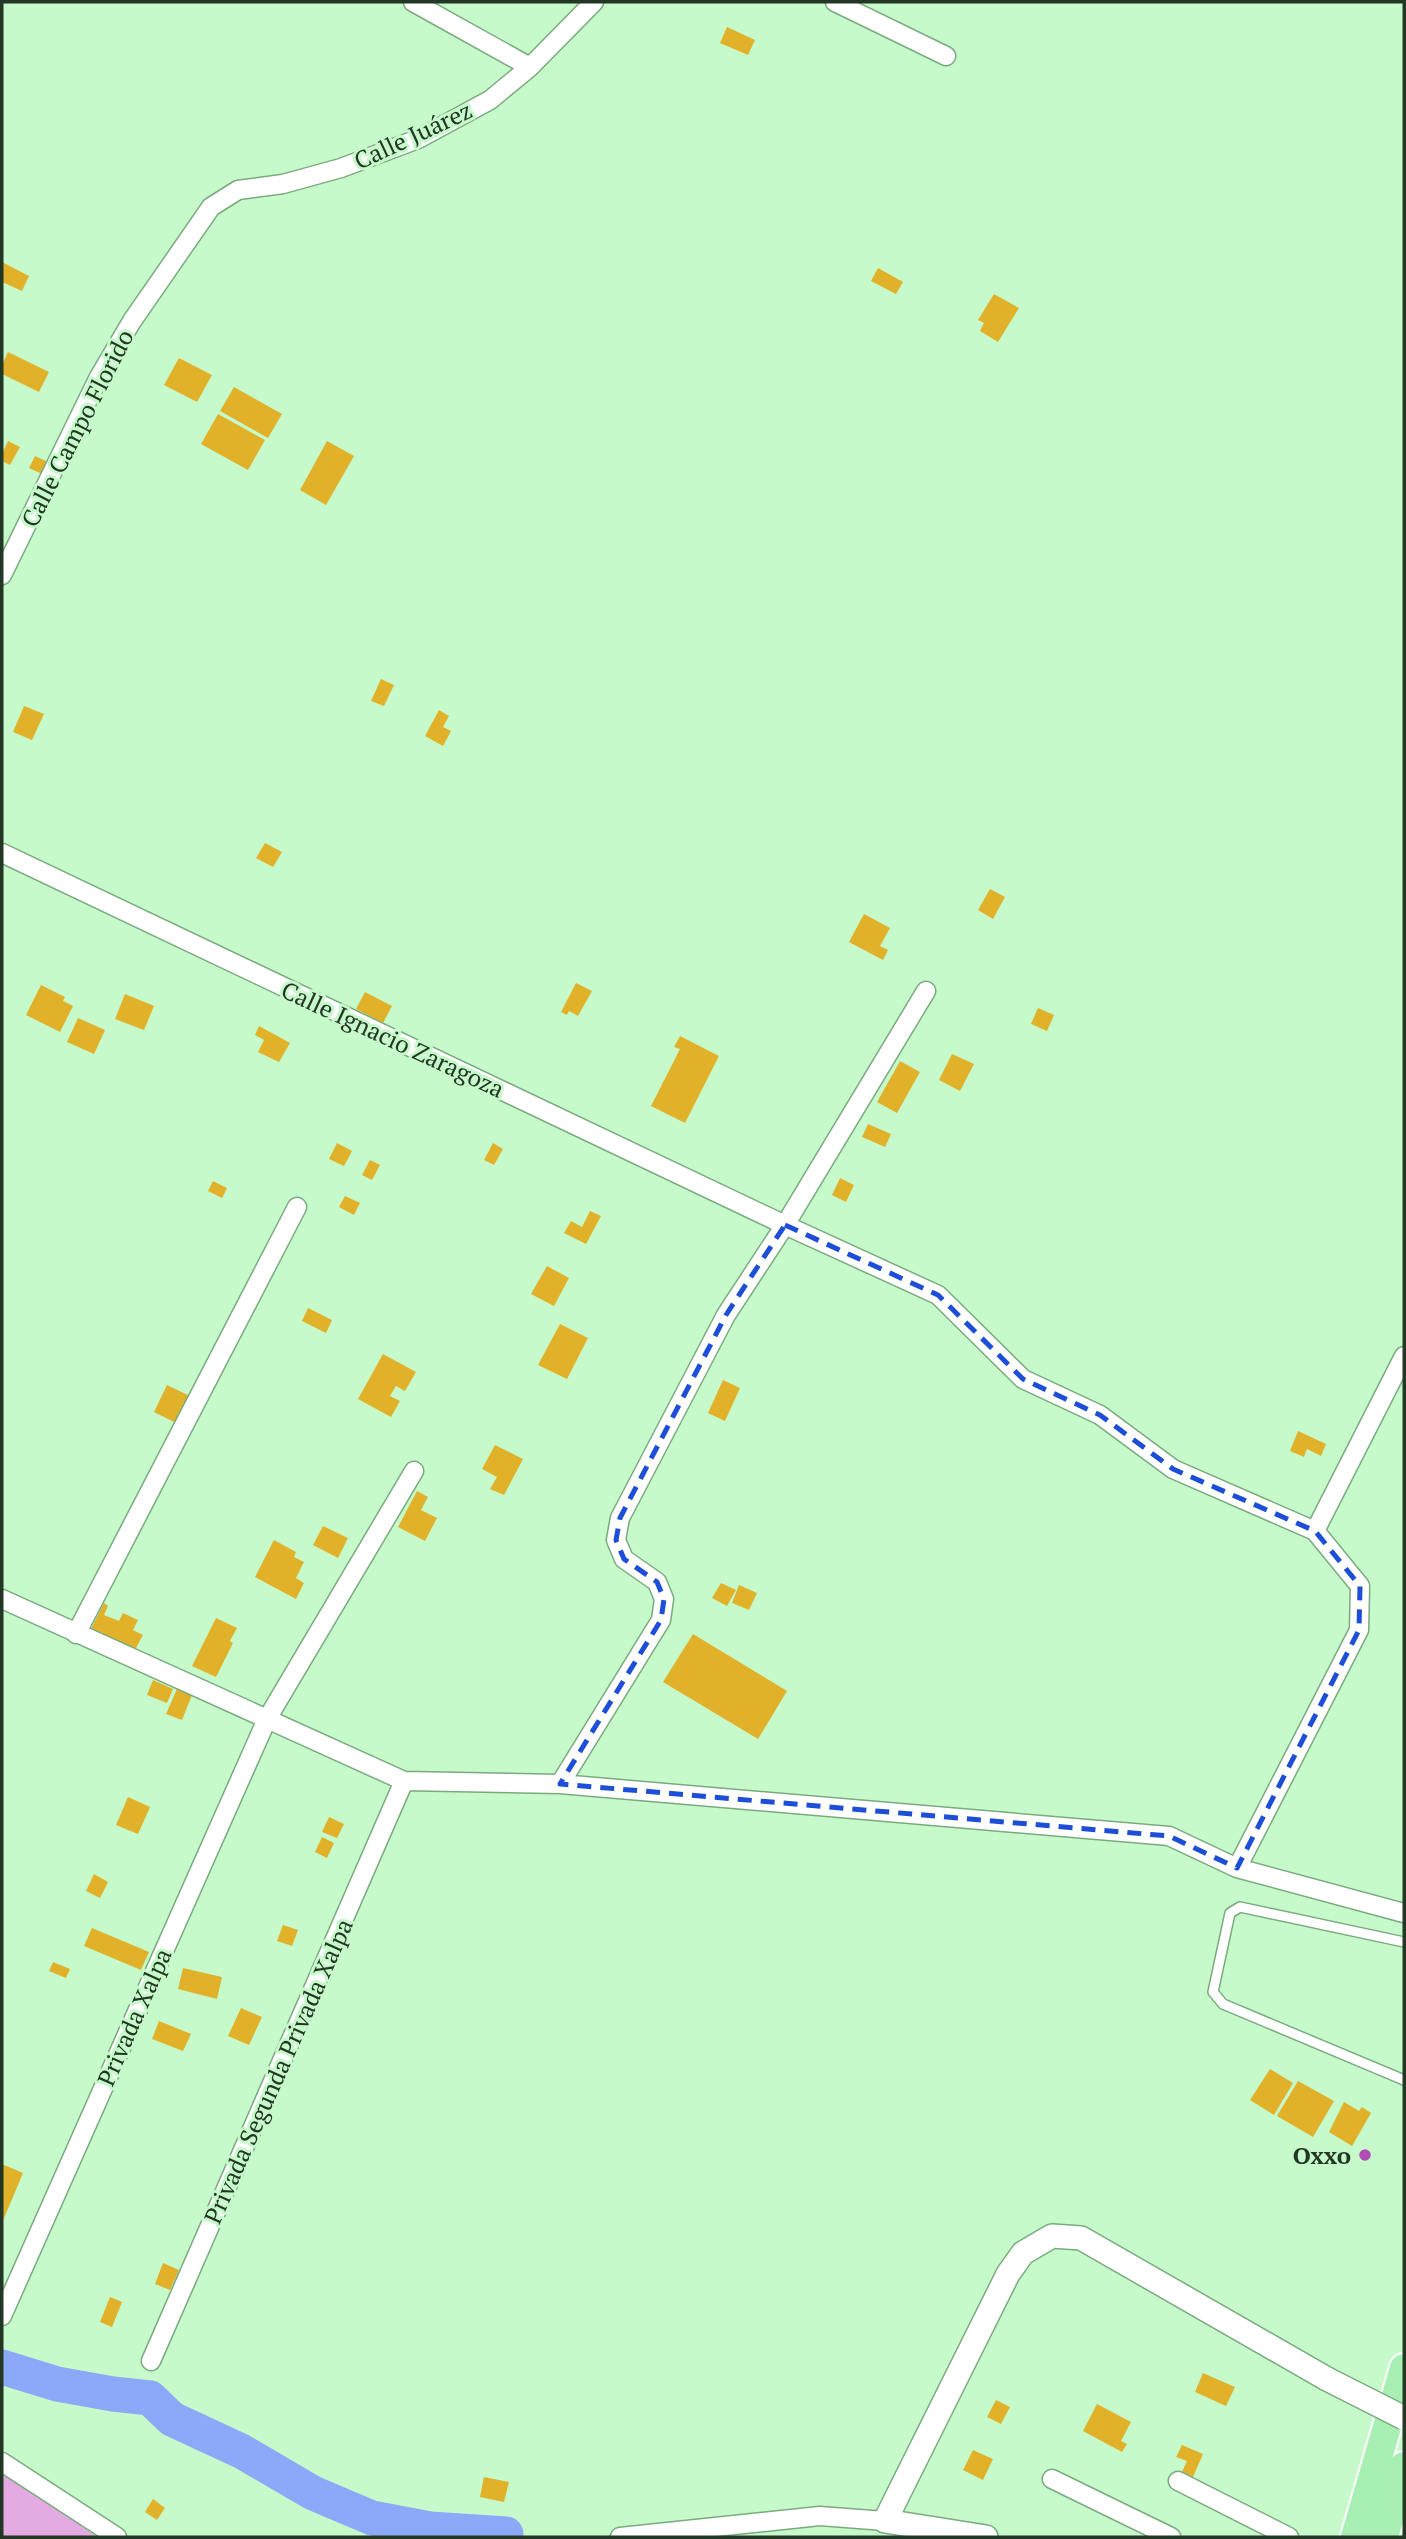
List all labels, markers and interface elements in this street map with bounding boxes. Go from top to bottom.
street label: Calle Juárez [349,94,477,176]
street label: Calle Campo Florido [13,324,141,532]
street label: Calle Ignacio Zaragoza [276,973,510,1105]
street label: Privada Segunda Privada Xalpa [196,1914,360,2228]
street label: Privada Xalpa [89,1943,179,2091]
place label: Oxxo [1293,2139,1351,2171]
marker: Oxxo [1357,2147,1373,2163]

